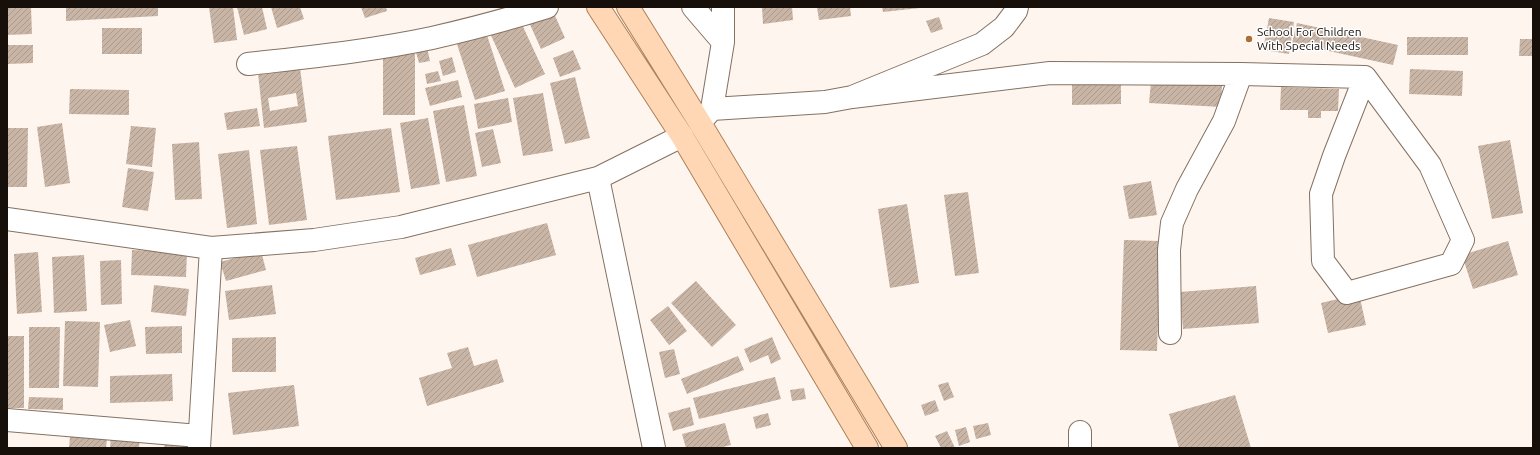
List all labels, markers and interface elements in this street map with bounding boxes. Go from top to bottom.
place label: School For Children With Special Needs [1257,25,1362,52]
marker: School For Children With Special Needs [1244,34,1254,44]

